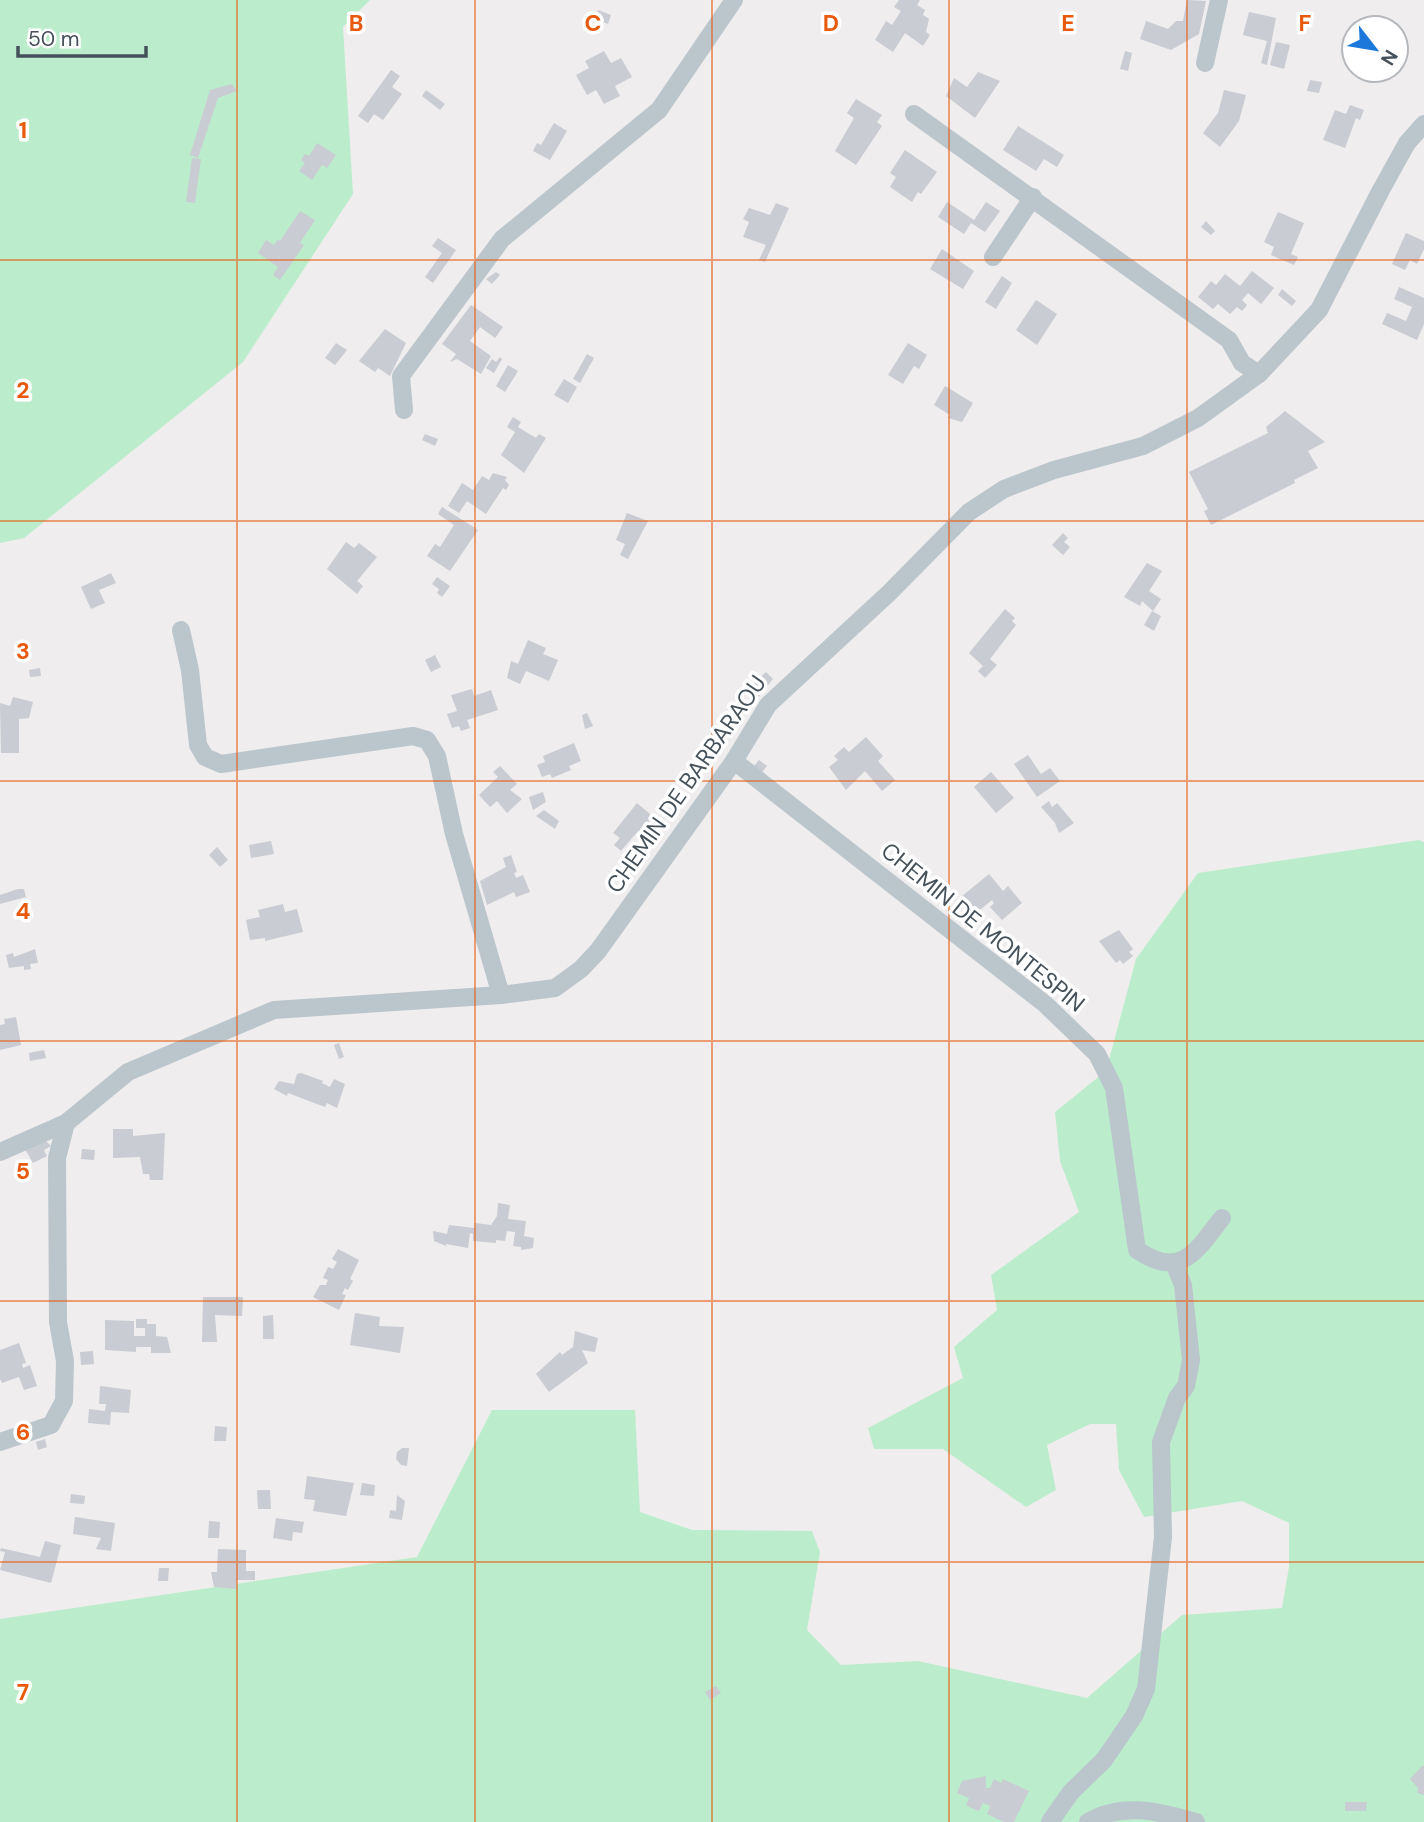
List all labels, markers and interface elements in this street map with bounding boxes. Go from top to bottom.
text: B [349,8,363,38]
text: C [585,8,601,38]
text: D [823,8,839,38]
text: E [1061,8,1075,38]
text: F [1299,8,1312,38]
scale bar [18,14,145,58]
north arrow [1340,14,1410,84]
text: 50 m [28,25,79,53]
text: N [1375,45,1403,70]
text: 1 [19,115,27,145]
text: 2 [16,375,30,405]
text: 3 [16,636,30,666]
street label: CHEMIN DE BARBARAOU [599,669,773,899]
street label: CHEMIN DE MONTESPIN [875,836,1091,1018]
text: 4 [16,896,31,926]
text: 5 [16,1156,30,1186]
text: 6 [16,1417,30,1447]
text: 7 [17,1677,29,1707]

